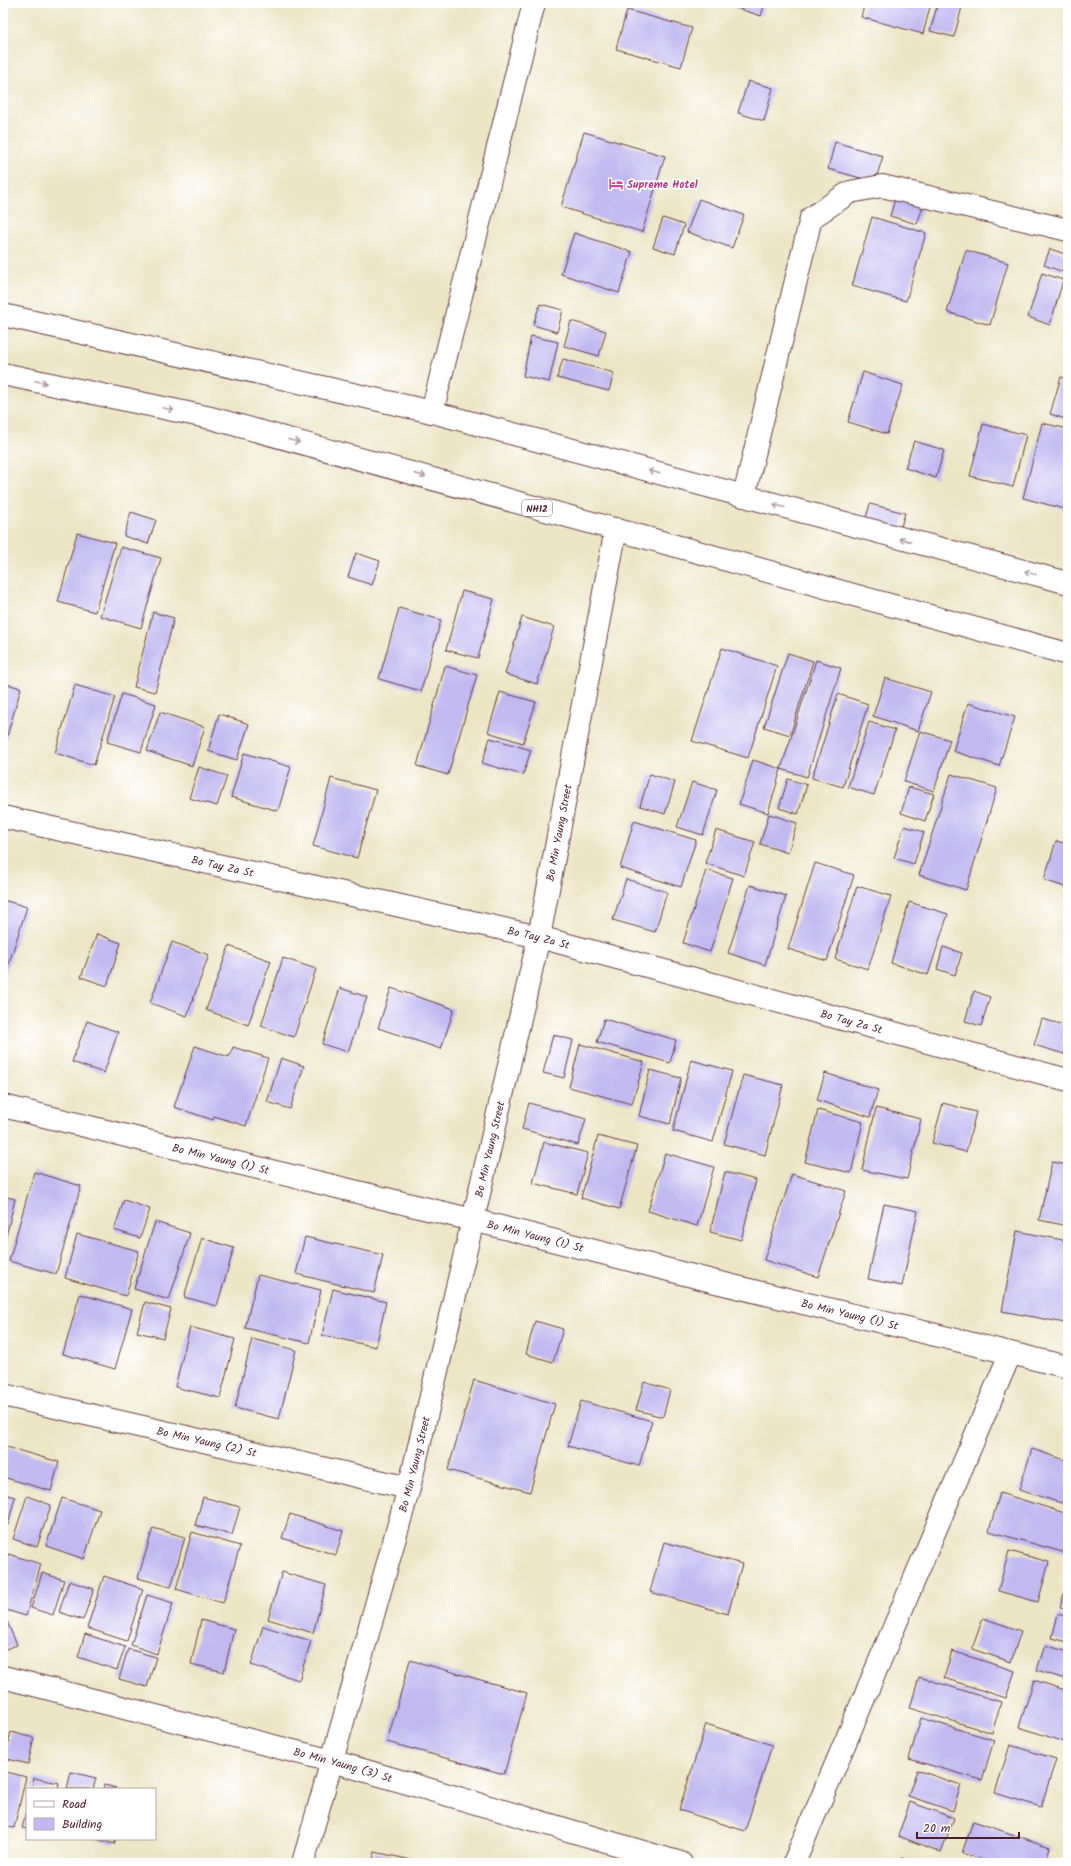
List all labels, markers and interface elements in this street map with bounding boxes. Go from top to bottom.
hotel icon: Supreme Hotel [608,176,624,192]
place label: Supreme Hotel [627,176,698,194]
one-way arrow [34,378,47,386]
one-way arrow [161,405,174,413]
one-way arrow [287,438,300,445]
one-way arrow [647,468,660,475]
one-way arrow [413,472,426,480]
road number: NH12 [522,500,552,516]
one-way arrow [773,502,786,509]
one-way arrow [899,535,912,543]
one-way arrow [1024,569,1037,577]
street label: Bo Min Yaung Street [542,782,578,883]
street label: Bo Tay Za St [189,851,256,883]
street label: Bo Tay Za St [506,922,572,955]
street label: Bo Tay Za St [818,1005,885,1040]
street label: Bo Min Yaung Street [471,1099,511,1199]
street label: Bo Min Yaung (1) St [170,1139,272,1180]
street label: Bo Min Yaung (1) St [485,1216,586,1258]
street label: Bo Min Yaung (1) St [799,1295,901,1336]
street label: Bo Min Yaung Street [395,1414,436,1515]
street label: Bo Min Yaung (2) St [155,1422,259,1463]
street label: Bo Min Yaung (3) St [291,1743,395,1788]
legend [26,1788,156,1840]
text: Road [62,1795,87,1814]
scale bar [917,1814,1019,1840]
text: Building [62,1815,102,1834]
text: 20 m [923,1819,951,1838]

